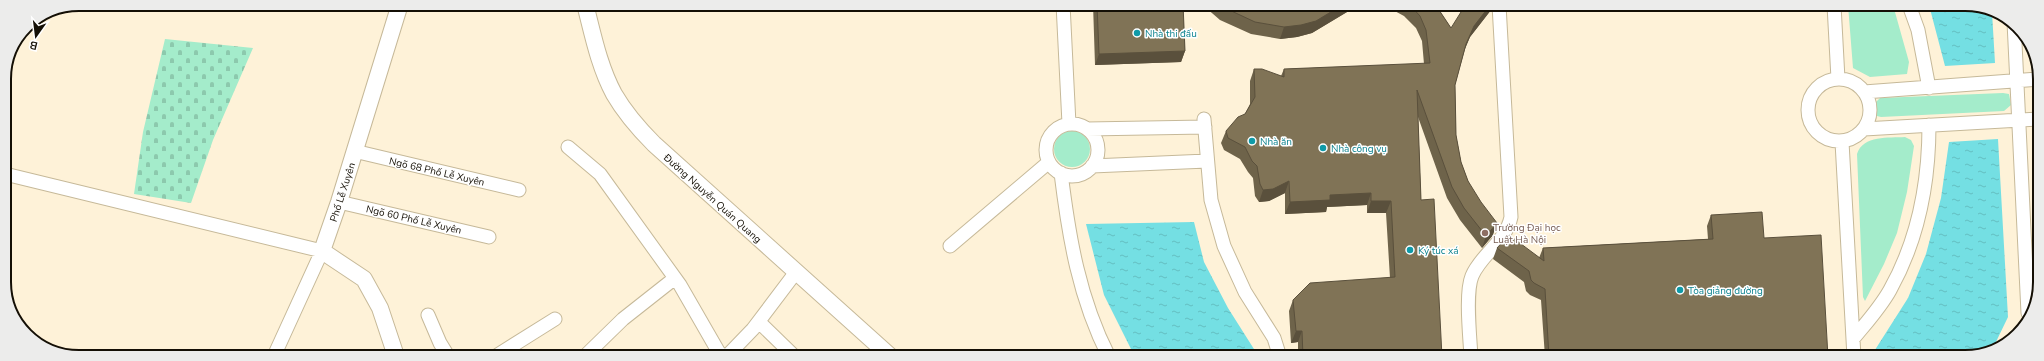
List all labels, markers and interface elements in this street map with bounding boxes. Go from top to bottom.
north arrow [16,16,56,56]
place label: Nhà thi đấu [1145,27,1197,41]
marker: Nhà thi đấu [1132,28,1142,38]
text: B [28,37,39,53]
place label: Nhà ăn [1260,135,1292,149]
marker: Nhà ăn [1247,136,1257,146]
place label: Nhà công vụ [1331,142,1387,156]
marker: Nhà công vụ [1318,143,1328,153]
street label: Đường Nguyễn Quán Quang [660,150,764,247]
street label: Ngõ 68 Phố Lễ Xuyên [388,154,486,190]
street label: Phố Lễ Xuyên [327,161,359,224]
street label: Ngõ 60 Phố Lễ Xuyên [365,202,463,238]
place label: Trường Đại học Luật Hà Nội [1493,221,1561,247]
marker: Trường Đại học Luật Hà Nội [1480,228,1490,238]
place label: Ký túc xá [1418,244,1459,258]
marker: Ký túc xá [1405,245,1415,255]
place label: Tòa giảng đường [1688,284,1763,298]
marker: Tòa giảng đường [1675,285,1685,295]

